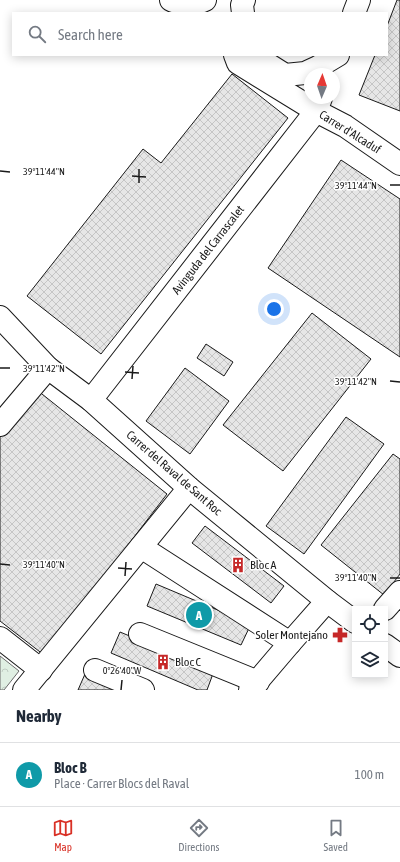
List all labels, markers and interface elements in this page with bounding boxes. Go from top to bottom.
search box [12,12,388,56]
icon: search [26,23,48,45]
text: Search here [58,26,123,43]
north arrow [304,68,340,104]
street label: Carrer d'Alcaduf [317,107,384,157]
text: 39°11'44"N [23,166,65,177]
text: 39°11'44"N [335,180,377,191]
street label: Avinguda del Carrascalet [169,202,247,297]
your location [264,299,284,319]
text: 39°11'42"N [23,363,65,374]
text: 39°11'42"N [335,376,377,387]
street label: Carrer del Raval de Sant Roc [123,428,225,519]
building icon: Bloc A [229,556,247,574]
place label: Bloc A [250,558,276,572]
text: 39°11'40"N [23,559,65,570]
text: 39°11'40"N [335,572,377,583]
pin: A [186,600,212,630]
map controls [352,606,388,678]
button: locate [352,606,388,642]
pharmacy icon: Soler Montejano [331,626,349,644]
place label: Soler Montejano [256,628,328,642]
button: layers [352,642,388,678]
building icon: Bloc C [154,653,172,671]
place label: Bloc C [175,655,201,669]
text: 0°26'40"W [103,665,142,676]
text: Nearby [16,706,62,726]
text: Bloc B [54,759,87,776]
text: A [26,767,32,782]
text: 100 m [355,767,384,782]
text: Place · Carrer Blocs del Raval [54,776,189,791]
tab: Map [52,817,74,853]
tab: Directions [178,817,219,853]
tab: Saved [324,817,348,853]

